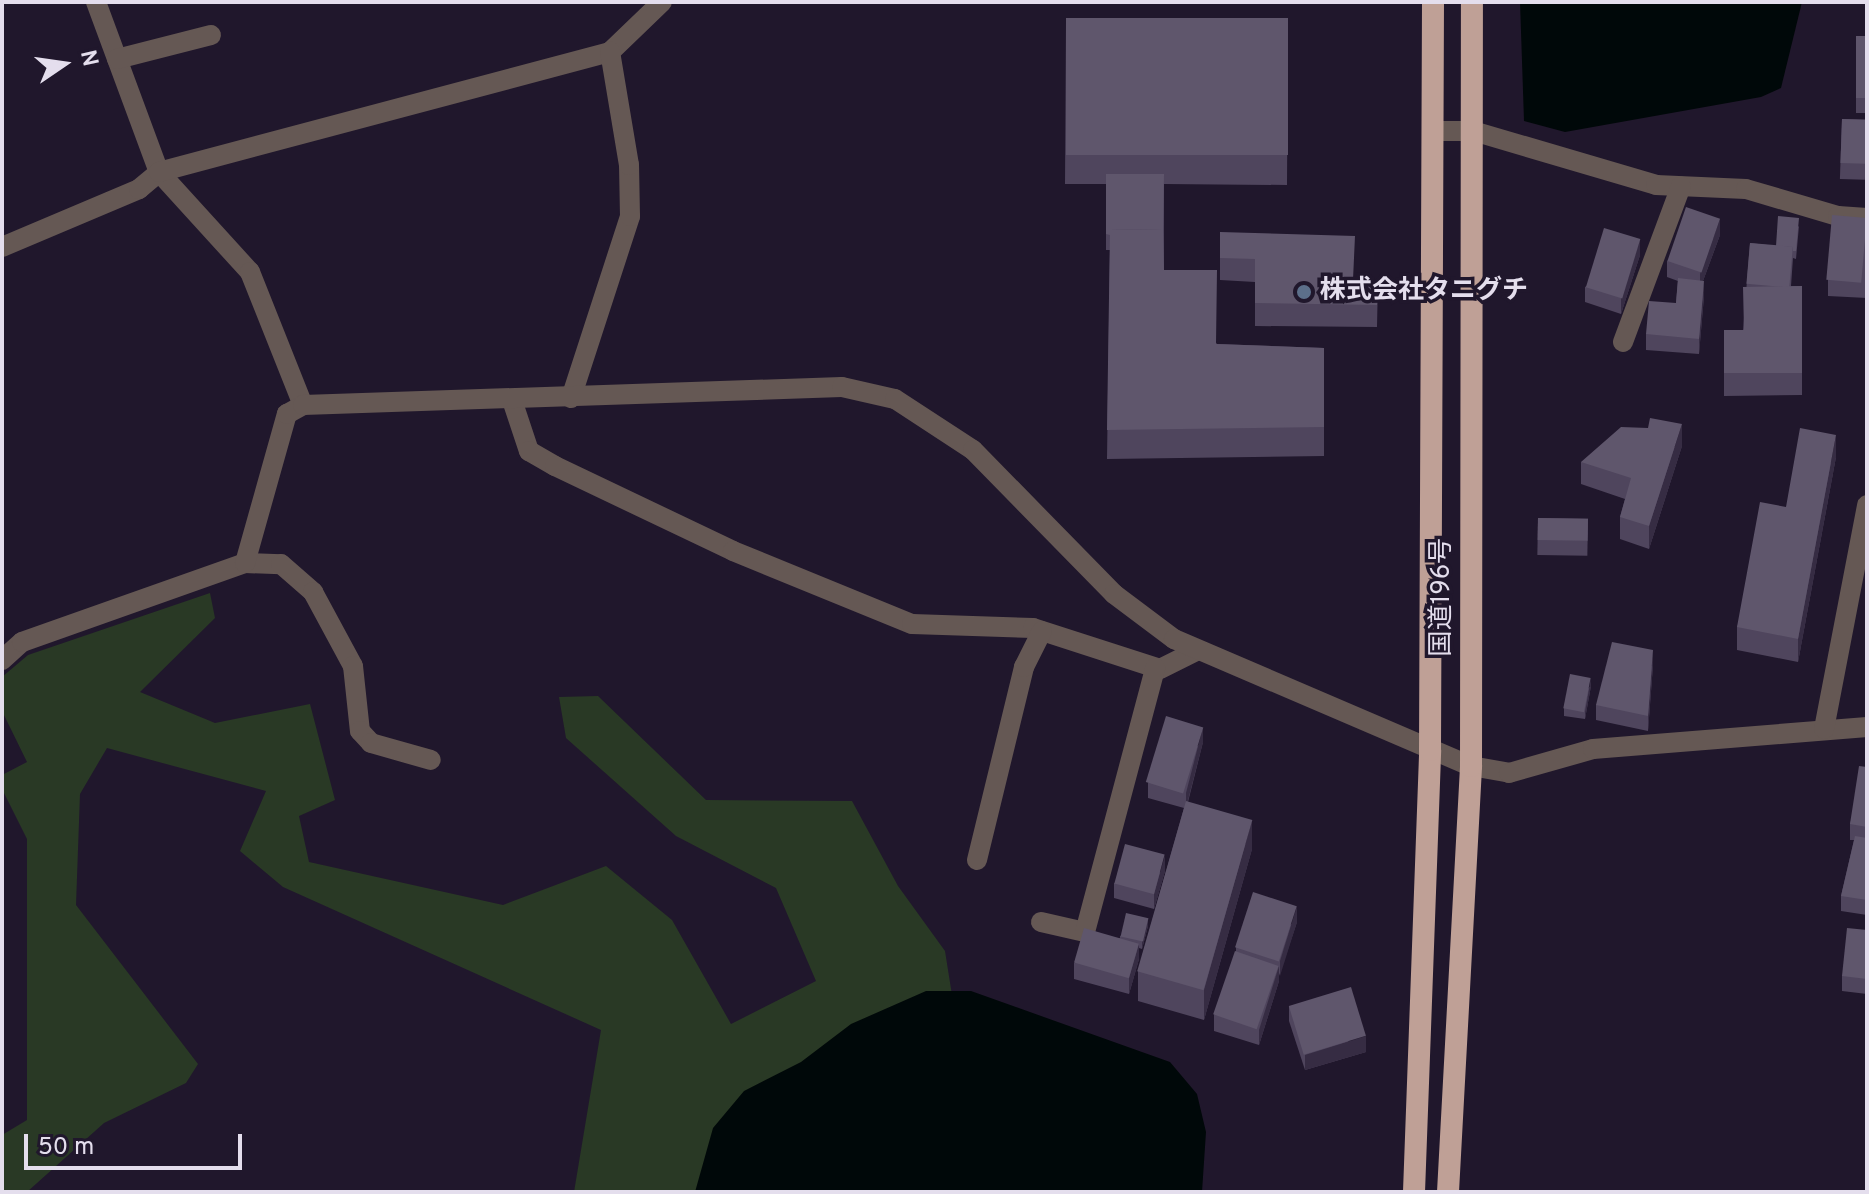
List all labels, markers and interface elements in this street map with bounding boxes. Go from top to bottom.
north arrow [24,24,104,104]
text: N [73,48,103,69]
place label: 株式会社タニグチ [1320,276,1528,308]
marker: 株式会社タニグチ [1295,283,1313,301]
street label: 国道196号 [1427,538,1459,656]
scale bar [28,1118,246,1168]
text: 50 m [38,1133,94,1163]

